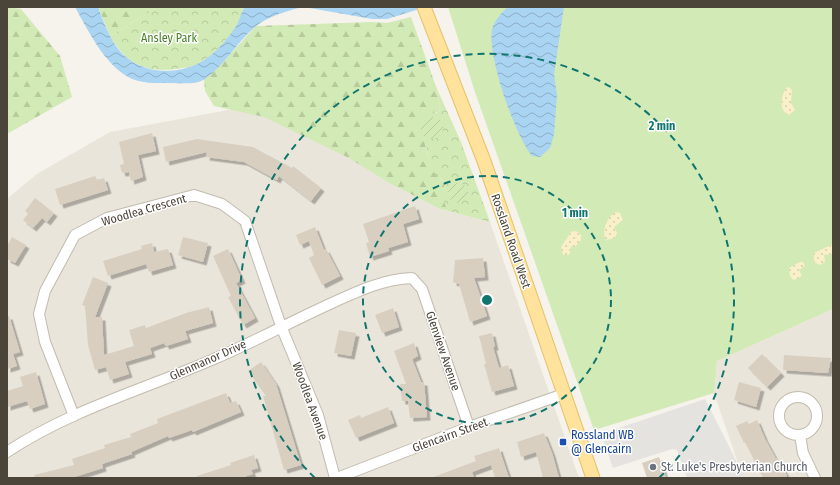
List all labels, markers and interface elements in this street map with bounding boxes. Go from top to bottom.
park label: Ansley Park [141,31,198,45]
text: 2 min [648,119,675,133]
street label: Woodlea Crescent [100,191,188,229]
street label: Rossland Road West [488,192,534,290]
text: 1 min [562,206,588,220]
centre of rings [480,293,494,307]
street label: Glenview Avenue [423,309,463,393]
street label: Glenmanor Drive [168,337,249,383]
street label: Woodlea Avenue [289,360,331,442]
street label: Glencairn Street [410,415,490,455]
place label: Rossland WB @ Glencairn [571,428,634,456]
marker: Rossland WB @ Glencairn [558,437,568,447]
place label: St. Luke's Presbyterian Church [661,460,808,474]
marker: St. Luke's Presbyterian Church [648,462,658,472]

